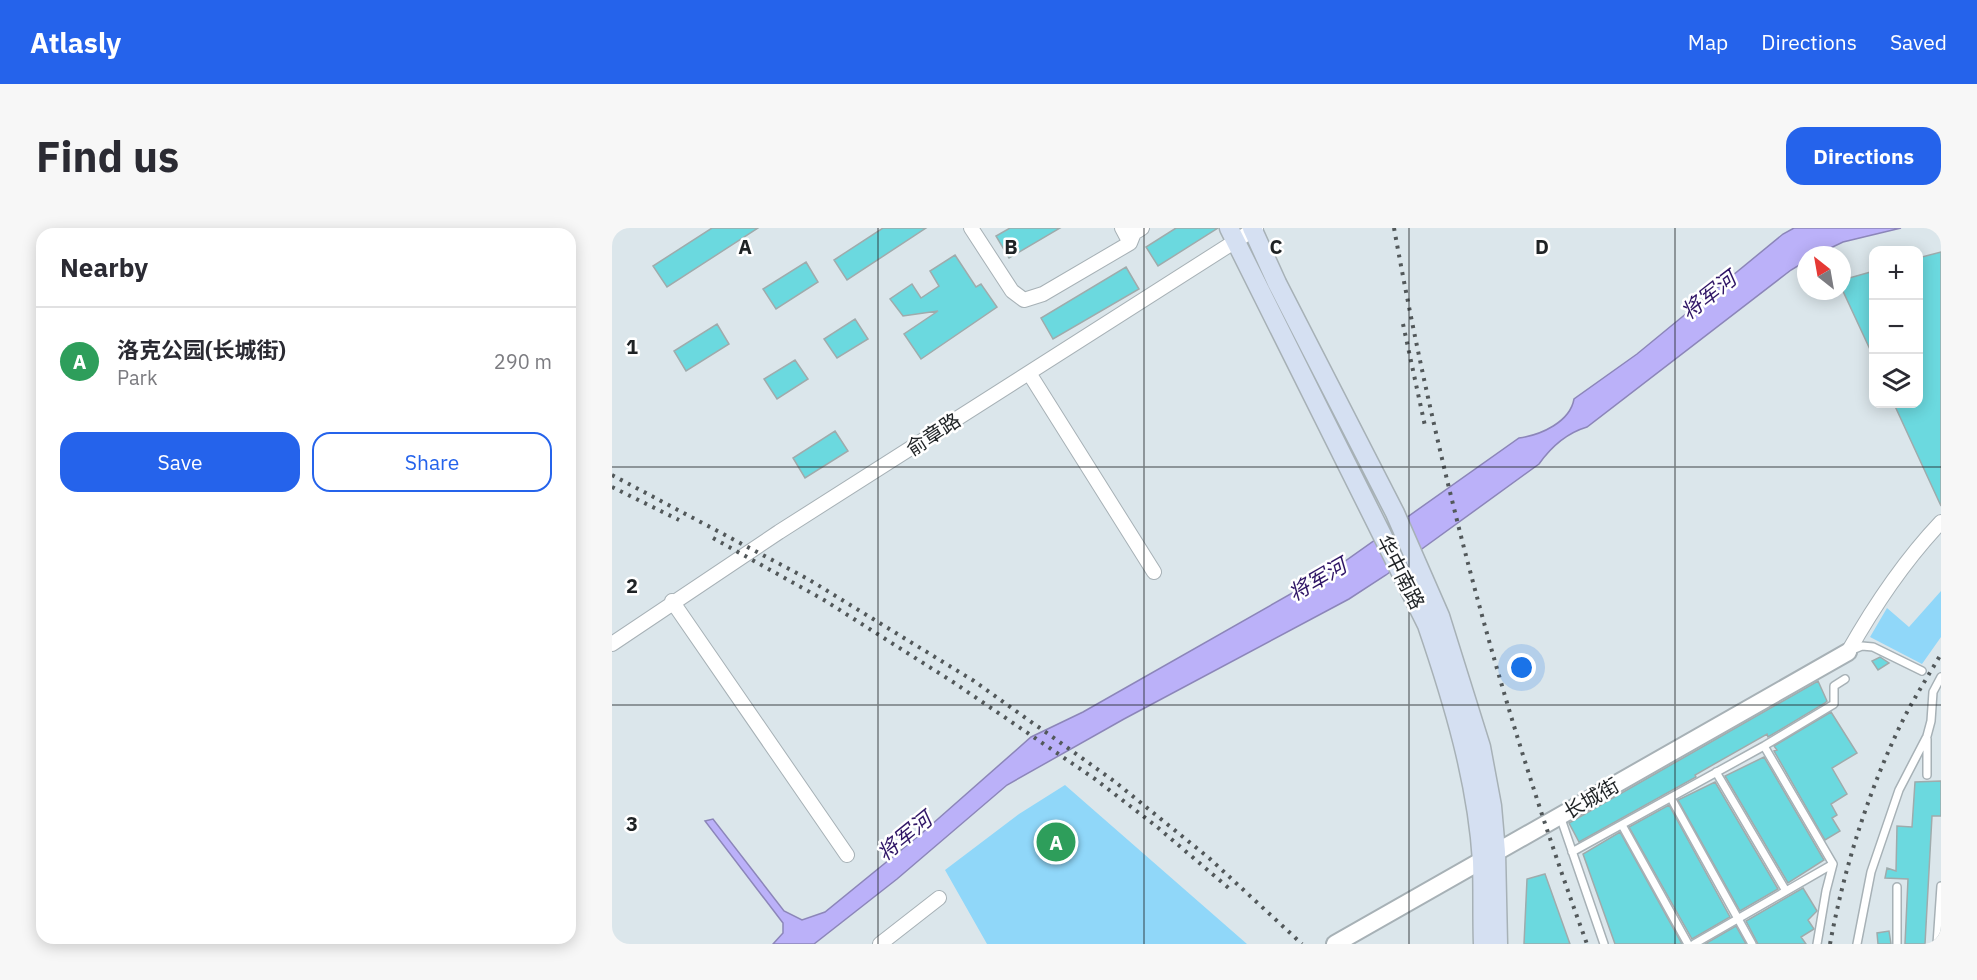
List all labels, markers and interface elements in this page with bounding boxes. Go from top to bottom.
text: Atlasly [30,24,121,61]
text: Map [1688,28,1728,56]
text: Directions [1761,28,1857,56]
text: Saved [1890,28,1947,56]
button: Directions [1786,127,1941,185]
text: Find us [36,129,179,184]
text: A [738,233,752,260]
text: B [1004,233,1018,260]
text: C [1269,233,1283,260]
text: D [1535,233,1549,260]
north arrow [1797,246,1851,300]
map controls [1869,246,1923,408]
button: + [1869,246,1923,300]
text: Nearby [60,250,148,284]
water label: 将军河 [1675,262,1745,325]
button: − [1869,300,1923,354]
text: 1 [626,333,638,360]
text: 洛克公园(长城街) [117,335,286,364]
text: A [73,348,86,375]
text: 290 m [494,348,552,375]
button: layers [1869,354,1923,408]
text: Park [117,364,157,391]
street label: 俞章路 [900,406,966,462]
button: Save [60,432,300,492]
button: Share [312,432,552,492]
street label: 华中南路 [1371,530,1431,614]
water label: 将军河 [1283,549,1355,607]
text: 2 [626,572,638,599]
your location [1507,653,1536,682]
street label: 长城街 [1558,771,1624,825]
water label: 将军河 [871,803,940,867]
text: 3 [626,810,638,837]
pin: A [1036,820,1076,864]

